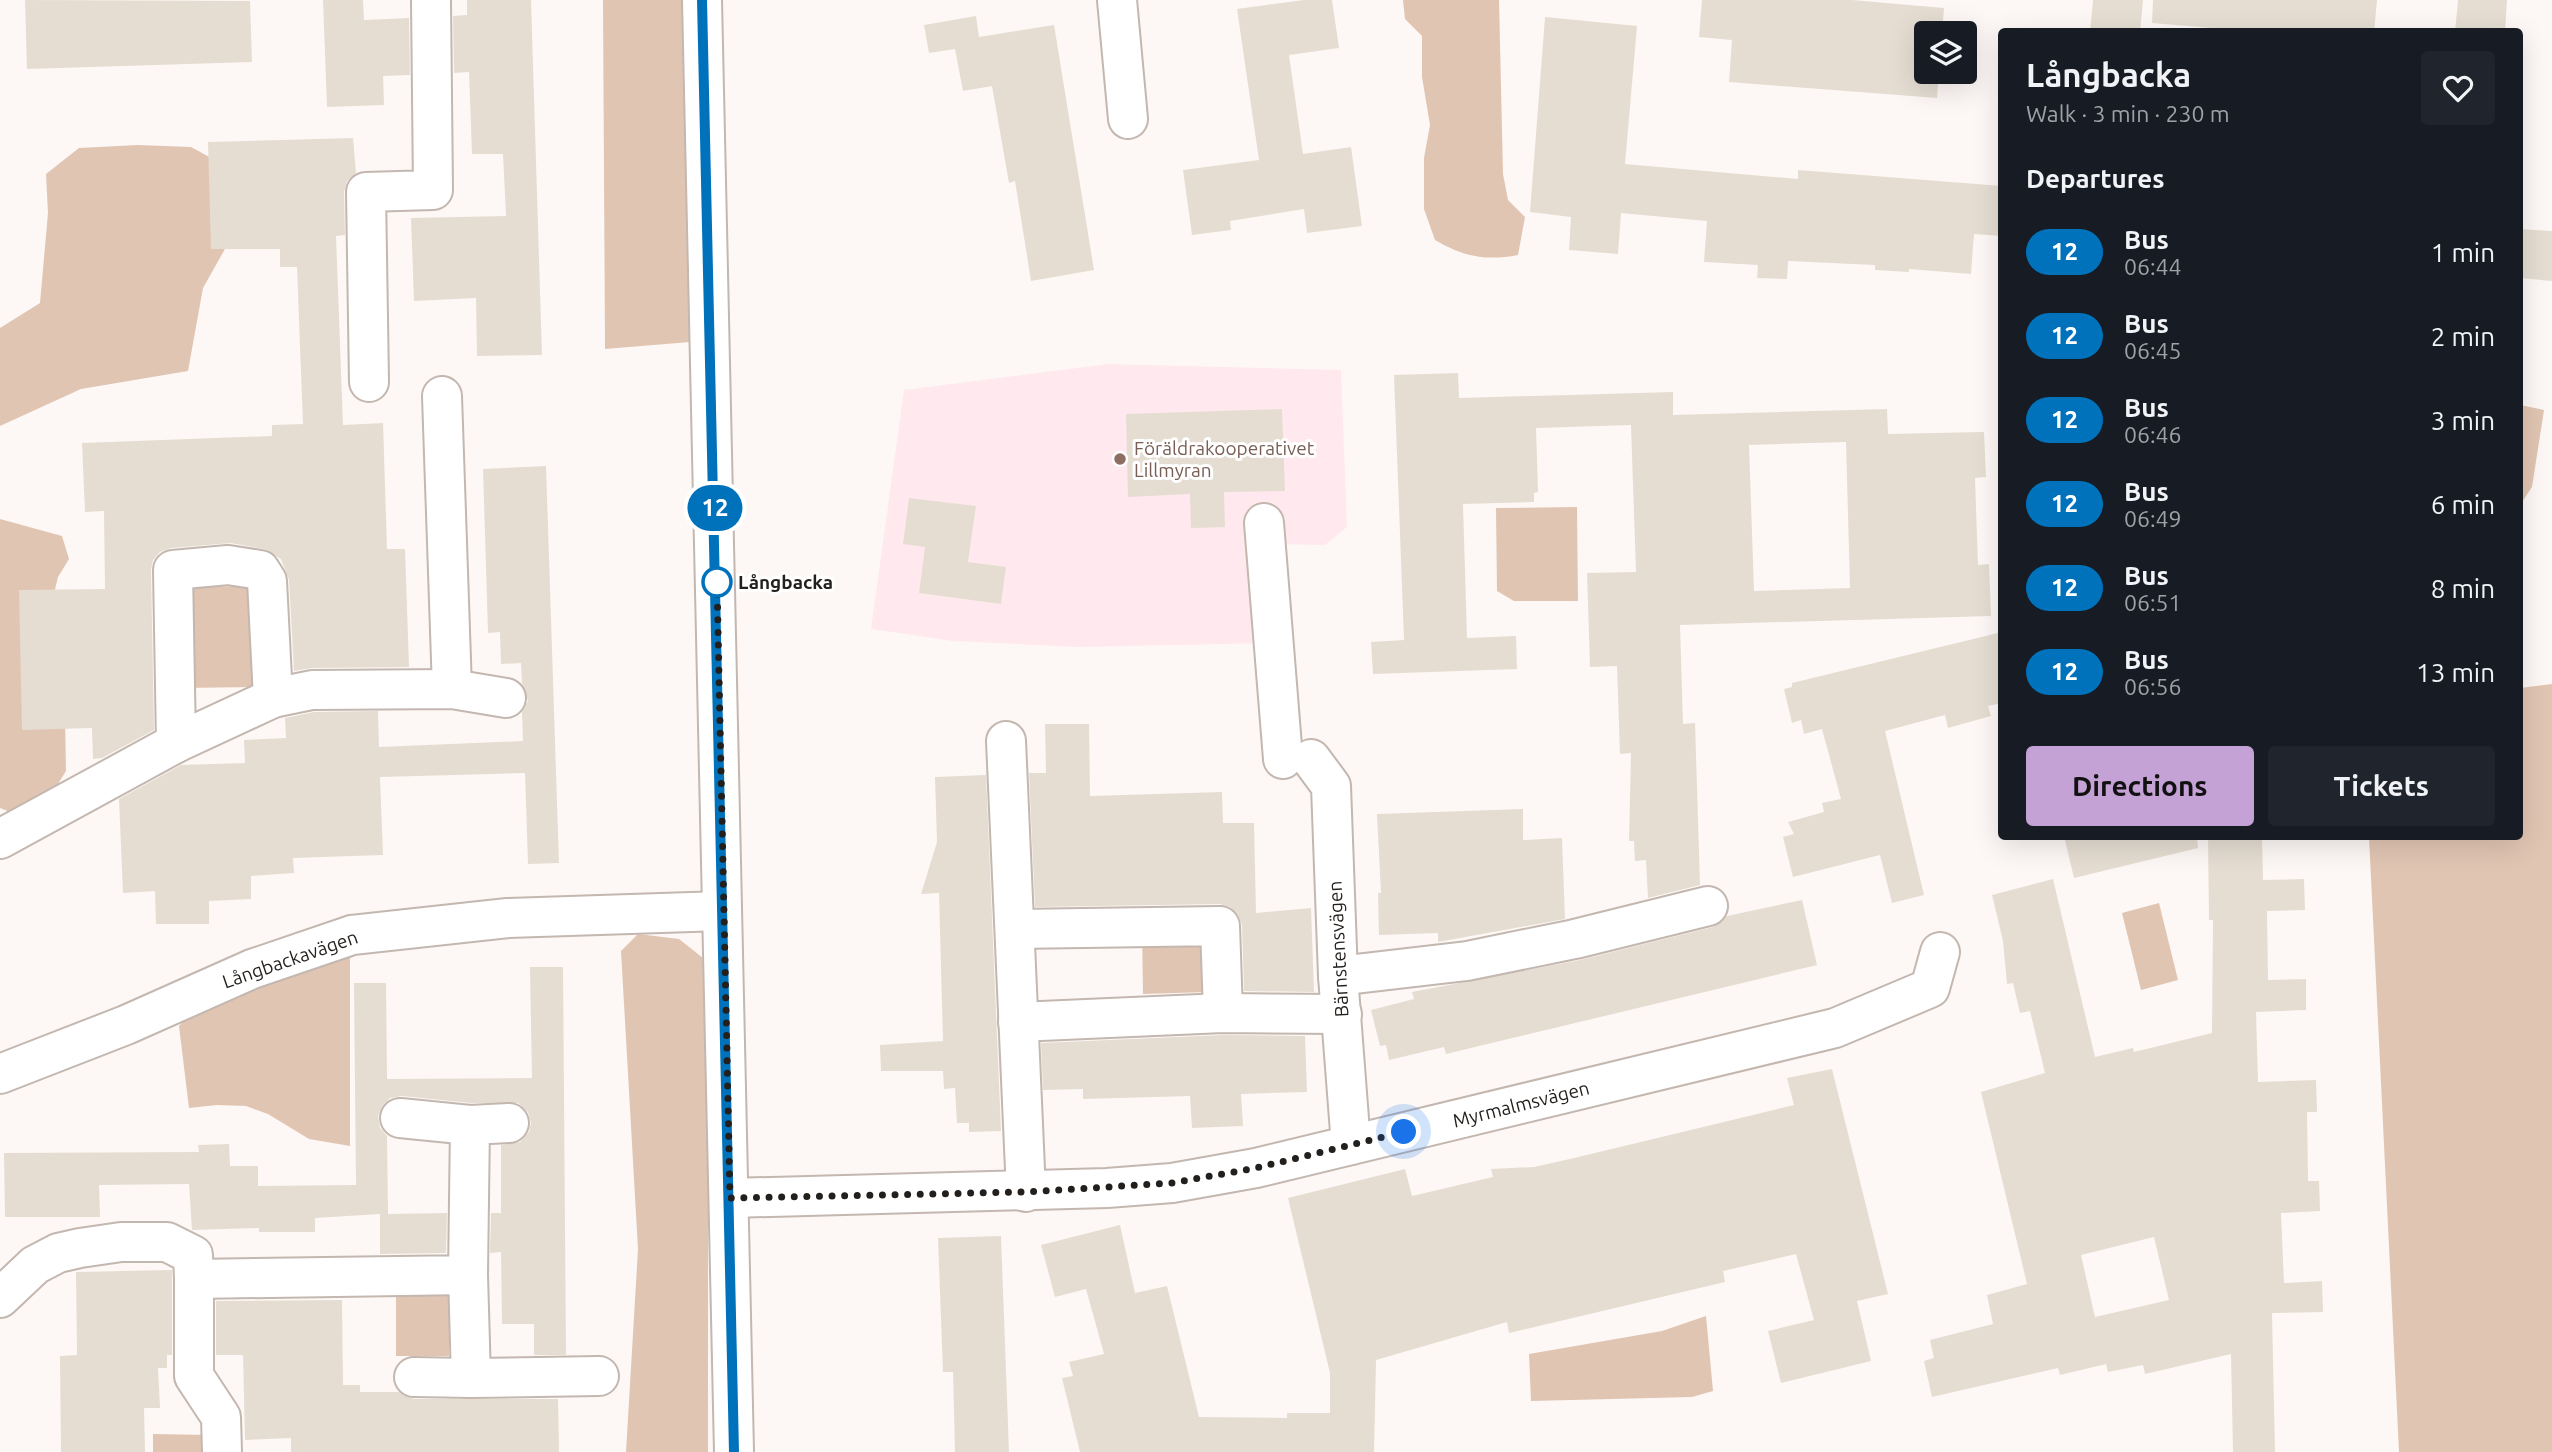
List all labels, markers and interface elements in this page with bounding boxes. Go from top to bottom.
map controls [1914,21,1977,84]
button: layers [1914,21,1977,84]
button: heart [2421,51,2495,125]
text: Långbacka [2026,56,2191,93]
text: Walk · 3 min · 230 m [2026,101,2230,126]
text: Departures [2026,164,2164,193]
text: Bus [2124,225,2169,254]
text: 12 [2051,238,2078,265]
text: 1 min [2431,238,2495,267]
text: 06:44 [2124,254,2182,279]
text: Bus [2124,309,2169,338]
text: 12 [2051,322,2078,349]
text: 2 min [2431,322,2495,351]
text: 06:45 [2124,338,2182,363]
text: Bus [2124,393,2169,422]
text: 12 [2051,406,2078,433]
text: 3 min [2431,406,2495,435]
text: 06:46 [2124,422,2182,447]
place label: Föräldrakooperativet Lillmyran [1134,437,1315,481]
marker: Föräldrakooperativet Lillmyran [1112,451,1128,467]
text: Bus [2124,477,2169,506]
line badge: 12 [684,485,746,531]
text: 12 [2051,490,2078,517]
text: 6 min [2431,490,2495,519]
text: 12 [701,494,729,521]
text: 06:49 [2124,506,2182,531]
text: Bus [2124,561,2169,590]
marker: Långbacka [702,567,732,597]
place label: Långbacka [738,571,833,593]
text: 12 [2051,574,2078,601]
text: 8 min [2431,574,2495,603]
text: 06:51 [2124,590,2182,615]
text: Bus [2124,645,2169,674]
text: 12 [2051,658,2078,685]
text: 13 min [2416,658,2495,687]
text: 06:56 [2124,674,2182,699]
button: Directions [2026,746,2254,826]
button: Tickets [2268,746,2495,826]
street label: Bärnstensvägen [1323,880,1353,1018]
street label: Långbackavägen [219,926,361,992]
street label: Myrmalmsvägen [1450,1076,1592,1132]
your location [1386,1114,1421,1149]

